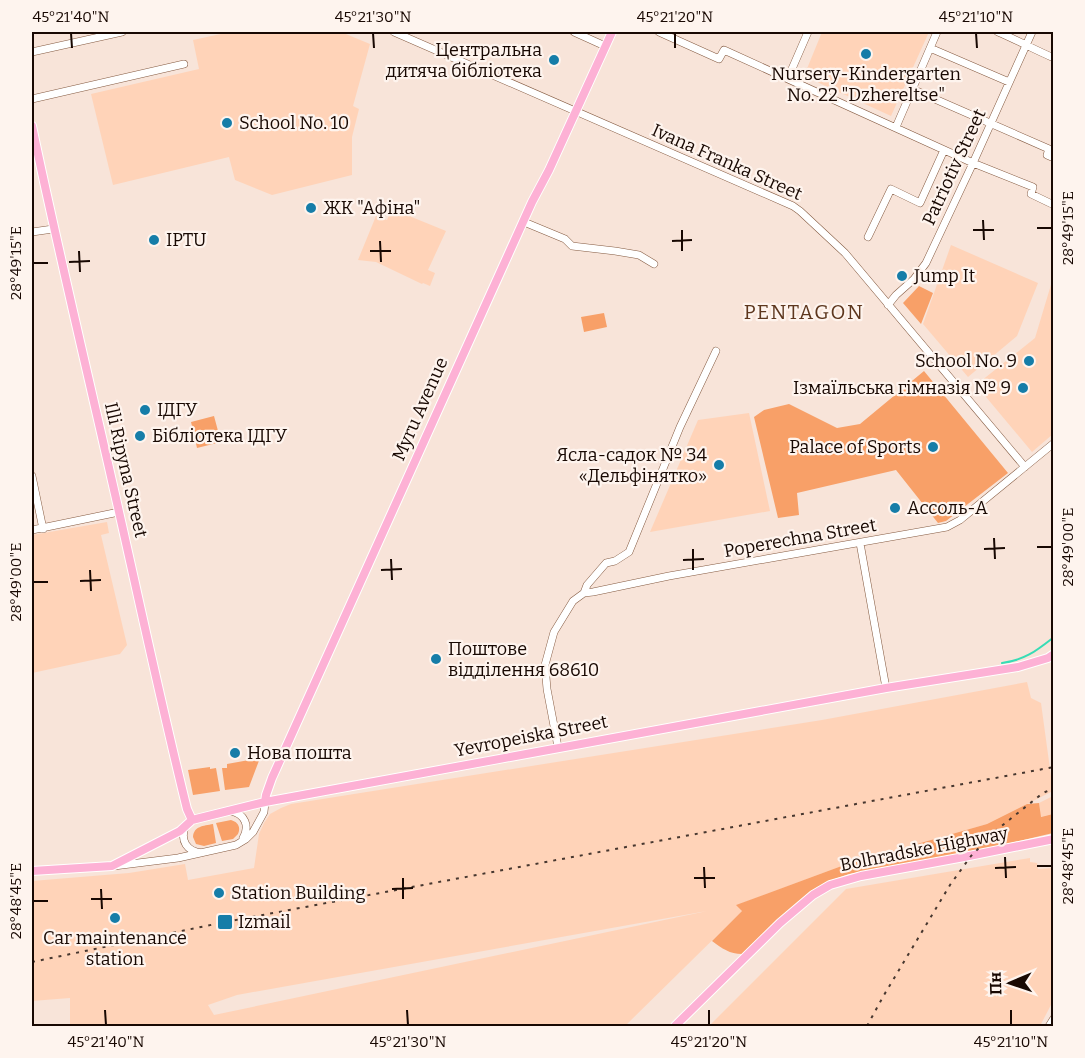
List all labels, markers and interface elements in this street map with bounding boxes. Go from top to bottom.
text: 45°21'40"N [33,8,110,26]
text: 45°21'30"N [335,8,411,26]
text: 45°21'20"N [637,8,713,26]
text: 45°21'10"N [939,8,1013,26]
place label: Центральна дитяча бібліотека [386,39,542,82]
marker: Nursery-Kindergarten No. 22 "Dzhereltse" [859,47,873,61]
marker: Центральна дитяча бібліотека [547,53,561,67]
place label: Nursery-Kindergarten No. 22 "Dzhereltse" [771,63,962,106]
street label: Patriotiv Street [918,105,991,229]
place label: School No. 10 [239,112,349,134]
marker: School No. 10 [220,116,234,130]
street label: Ivana Franka Street [648,119,806,205]
text: 28°49'15"E [1059,191,1077,265]
place label: ЖК "Афіна" [323,197,420,219]
marker: ЖК "Афіна" [304,201,318,215]
text: 28°49'15"E [7,226,25,300]
place label: IPTU [166,229,207,251]
marker: IPTU [147,233,161,247]
place label: Jump It [913,265,976,287]
marker: Jump It [895,269,909,283]
district label: PENTAGON [744,300,864,324]
place label: School No. 9 [915,350,1017,372]
street label: Myru Avenue [387,354,453,464]
marker: School No. 9 [1022,354,1036,368]
place label: Ізмаїльська гімназія № 9 [793,377,1011,399]
marker: Ізмаїльська гімназія № 9 [1016,381,1030,395]
place label: ІДГУ [157,399,198,421]
street label: Illi Ripyna Street [100,400,152,540]
marker: ІДГУ [138,403,152,417]
place label: Бібліотека ІДГУ [152,425,288,447]
marker: Бібліотека ІДГУ [133,429,147,443]
place label: Palace of Sports [789,436,921,458]
marker: Palace of Sports [926,440,940,454]
place label: Ясла-садок № 34 «Дельфінятко» [556,444,707,487]
marker: Ясла-садок № 34 «Дельфінятко» [712,458,726,472]
place label: Ассоль-А [907,497,988,519]
marker: Ассоль-А [888,501,902,515]
text: 28°49'00"E [1059,507,1077,587]
street label: Poperechna Street [722,514,878,562]
text: 28°49'00"E [7,542,25,622]
place label: Поштове відділення 68610 [448,638,599,681]
marker: Поштове відділення 68610 [429,652,443,666]
street label: Yevropeiska Street [453,710,610,762]
place label: Нова пошта [247,742,352,764]
marker: Нова пошта [228,746,242,760]
street label: Bolhradske Highway [838,822,1010,876]
text: 28°48'45"E [1059,828,1077,904]
text: 28°48'45"E [7,863,25,939]
place label: Station Building [231,882,365,904]
marker: Station Building [212,886,226,900]
marker: Car maintenance station [108,911,122,925]
place label: Izmail [238,911,291,933]
marker: Izmail [216,913,234,931]
place label: Car maintenance station [43,927,187,970]
north arrow [980,953,1040,1013]
text: Пн [986,971,1005,995]
text: 45°21'40"N [68,1033,145,1051]
text: 45°21'30"N [370,1033,446,1051]
text: 45°21'20"N [671,1033,747,1051]
text: 45°21'10"N [974,1033,1048,1051]

